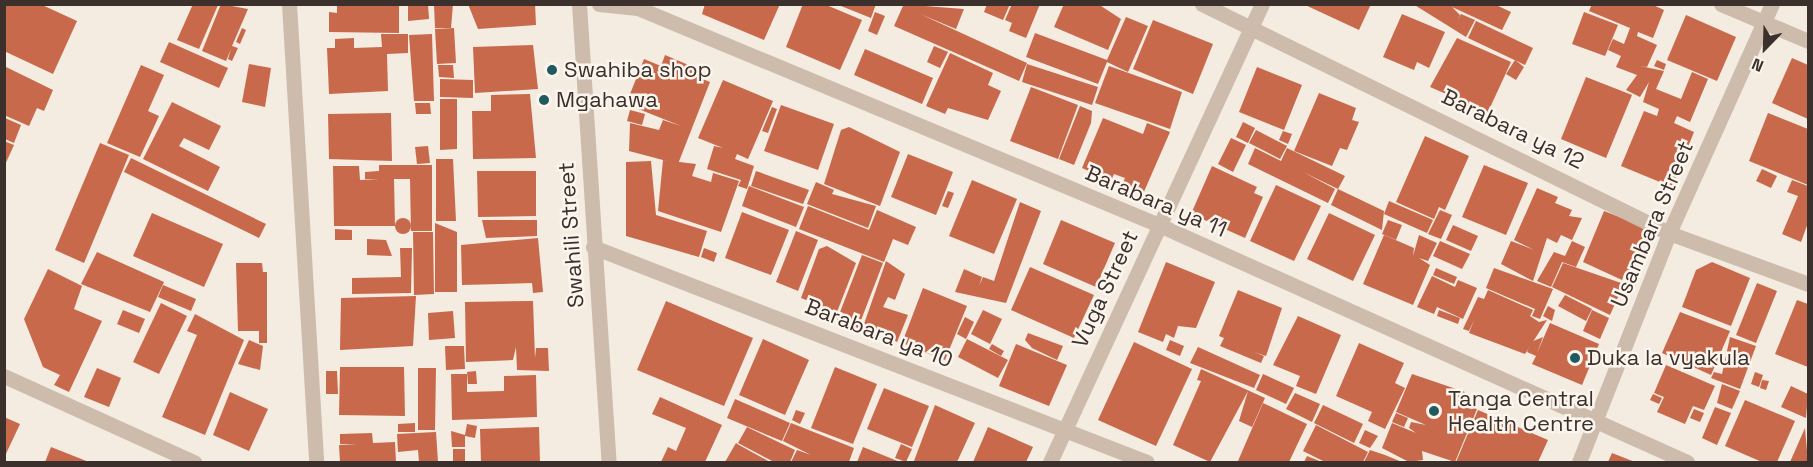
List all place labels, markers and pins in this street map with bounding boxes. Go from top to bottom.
place label: Swahiba shop [564,57,712,83]
marker: Swahiba shop [545,63,559,77]
place label: Mgahawa [556,87,658,113]
marker: Mgahawa [537,93,551,107]
place label: Duka la vyakula [1587,345,1750,371]
marker: Duka la vyakula [1568,351,1582,365]
place label: Tanga Central Health Centre [1448,385,1594,436]
marker: Tanga Central Health Centre [1425,402,1443,420]

